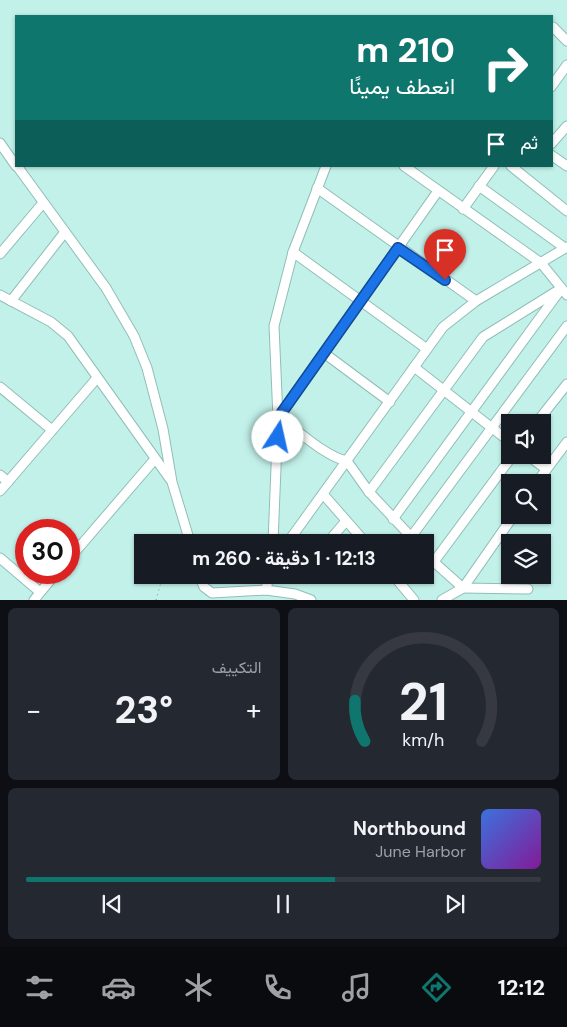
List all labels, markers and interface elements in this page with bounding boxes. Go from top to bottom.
text: 210 m [356,27,455,73]
icon: right [473,35,538,100]
text: انعطف يمينًا [349,72,455,101]
icon: arrive [482,130,510,158]
text: ثم [520,130,538,155]
pin [424,229,466,280]
icon: arrive [431,236,459,264]
position arrow [251,410,303,462]
map controls [501,414,551,584]
button: sound [501,414,551,464]
button: search [501,474,551,524]
speed limit sign: 30 [15,519,80,584]
button: layers [501,534,551,584]
text: 12:13 · 1 دقيقة · 260 m [192,546,376,571]
text: التكييف [212,657,262,678]
text: 21 [399,668,448,736]
text: 23° [114,685,173,735]
text: − [26,692,41,729]
text: + [246,692,261,729]
text: km/h [402,728,444,752]
text: Northbound [353,816,466,841]
text: June Harbor [375,841,466,862]
icon: previous [98,890,126,918]
icon: pause [269,890,297,918]
icon: next [441,890,469,918]
icon: filters [22,970,57,1005]
icon: car [101,970,136,1005]
icon: climate [181,970,216,1005]
icon: phone [260,970,295,1005]
icon: music [339,970,374,1005]
icon: directions [419,970,454,1005]
text: 12:12 [498,973,545,1002]

